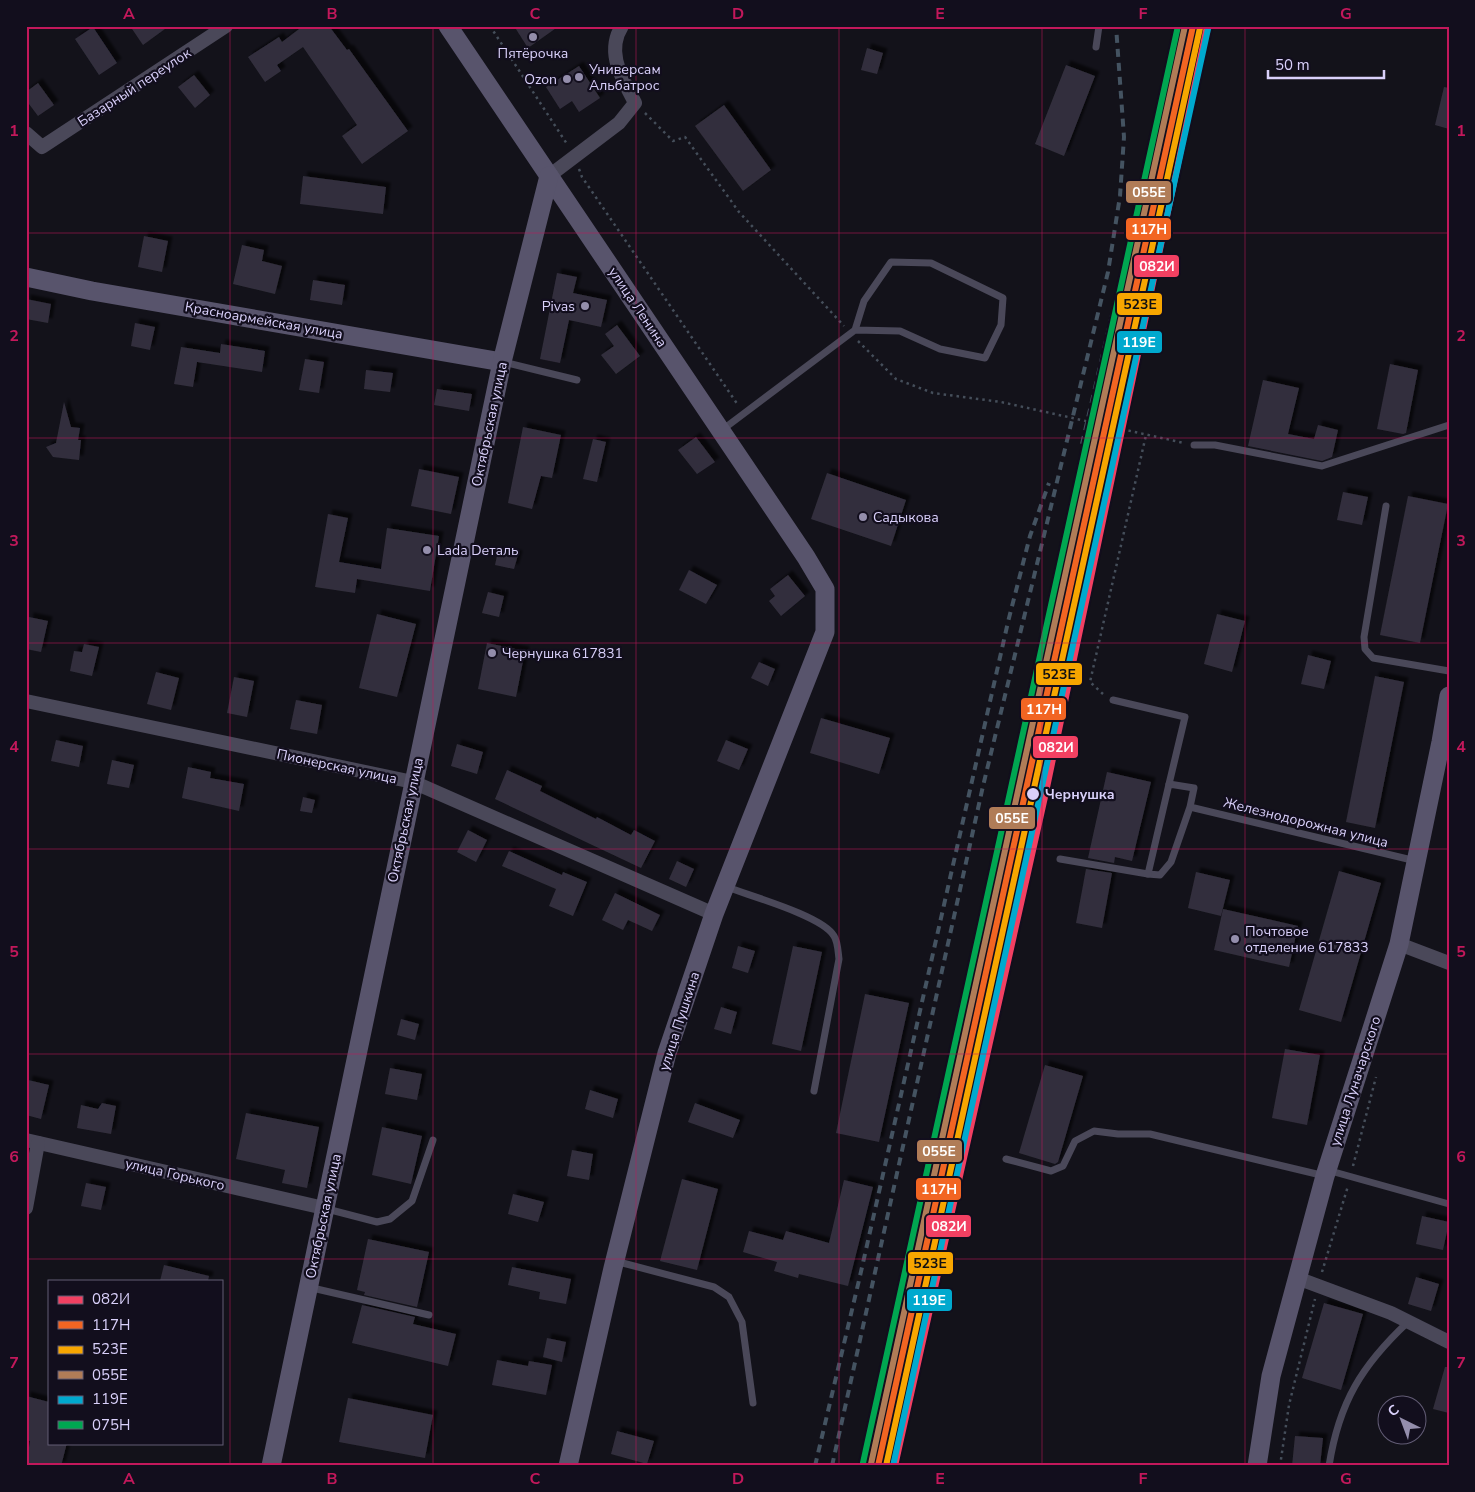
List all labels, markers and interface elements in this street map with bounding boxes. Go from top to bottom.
text: A [123,3,135,25]
text: B [326,3,338,25]
text: C [530,3,541,25]
text: D [732,3,744,25]
text: E [935,3,945,25]
text: F [1139,3,1148,25]
text: G [1340,3,1352,25]
marker: Пятёрочка [527,31,539,43]
street label: Базарный переулок [74,43,195,131]
place label: Пятёрочка [498,44,568,63]
scale bar [1268,48,1384,80]
text: 50 m [1275,55,1310,75]
place label: Универсам Альбатрос [588,60,661,95]
place label: Ozon [524,70,557,89]
marker: Универсам Альбатрос [573,71,585,83]
marker: Ozon [561,73,573,85]
text: 1 [9,120,19,142]
text: 1 [1456,120,1466,142]
line badge: 055Е [1125,180,1172,204]
text: 055Е [1132,183,1166,202]
line badge: 117Н [1125,217,1172,241]
text: 117Н [1131,220,1167,239]
line badge: 082И [1133,254,1180,278]
text: 082И [1139,257,1175,276]
street label: улица Ленина [604,264,671,351]
line badge: 523Е [1116,292,1163,316]
text: 523Е [1123,295,1157,314]
street label: Красноармейская улица [183,297,344,344]
place label: Pivas [542,297,575,316]
marker: Pivas [579,300,591,312]
text: 2 [9,325,19,347]
text: 2 [1456,325,1466,347]
line badge: 119Е [1116,330,1163,354]
text: 119Е [1122,333,1156,352]
street label: Октябрьская улица [467,360,512,488]
place label: Садыкова [873,508,939,527]
marker: Садыкова [857,511,869,523]
text: 3 [9,530,19,552]
text: 3 [1456,530,1466,552]
place label: Lada Dеталь [437,541,519,560]
marker: Lada Dеталь [421,544,433,556]
place label: Чернушка 617831 [502,644,623,663]
marker: Чернушка 617831 [486,647,498,659]
line badge: 523Е [1035,662,1083,686]
text: 523Е [1042,665,1076,684]
line badge: 117Н [1020,697,1067,721]
text: 117Н [1026,700,1062,719]
line badge: 082И [1032,735,1079,759]
text: 4 [9,736,19,758]
text: 4 [1456,736,1466,758]
text: 082И [1038,738,1074,757]
street label: Пионерская улица [275,744,399,789]
street label: Октябрьская улица [383,756,428,884]
place label: Чернушка [1045,785,1115,804]
marker: Чернушка [1025,786,1041,802]
street label: Железнодорожная улица [1222,793,1390,852]
line badge: 055Е [988,806,1036,830]
text: 055Е [995,809,1029,828]
place label: Почтовое отделение 617833 [1245,922,1369,957]
marker: Почтовое отделение 617833 [1229,933,1241,945]
text: 5 [9,941,19,963]
text: 5 [1456,941,1466,963]
street label: улица Пушкина [655,969,704,1073]
street label: улица Луначарского [1325,1014,1385,1149]
line badge: 055Е [916,1139,963,1163]
text: 055Е [922,1142,956,1161]
text: 6 [9,1146,19,1168]
text: 6 [1456,1146,1466,1168]
street label: Октябрьская улица [301,1152,346,1280]
street label: улица Горького [123,1154,227,1195]
line badge: 117Н [915,1177,962,1201]
text: 117Н [921,1180,957,1199]
line badge: 082И [925,1214,972,1238]
text: 082И [931,1217,967,1236]
line badge: 523Е [907,1251,954,1275]
text: 523Е [913,1254,947,1273]
legend [48,1280,222,1444]
line badge: 119Е [906,1288,953,1312]
text: 082И [92,1289,130,1309]
text: 119Е [912,1291,946,1310]
text: 117Н [92,1315,130,1335]
text: 523Е [92,1339,128,1359]
text: 7 [9,1352,19,1374]
text: 7 [1456,1352,1466,1374]
text: 055Е [92,1365,128,1385]
text: 119Е [92,1389,128,1409]
north arrow [1378,1394,1428,1444]
text: С [1384,1400,1404,1421]
text: 075Н [92,1415,130,1435]
text: A [123,1468,135,1490]
text: B [326,1468,338,1490]
text: C [530,1468,541,1490]
text: D [732,1468,744,1490]
text: E [935,1468,945,1490]
text: F [1139,1468,1148,1490]
text: G [1340,1468,1352,1490]

